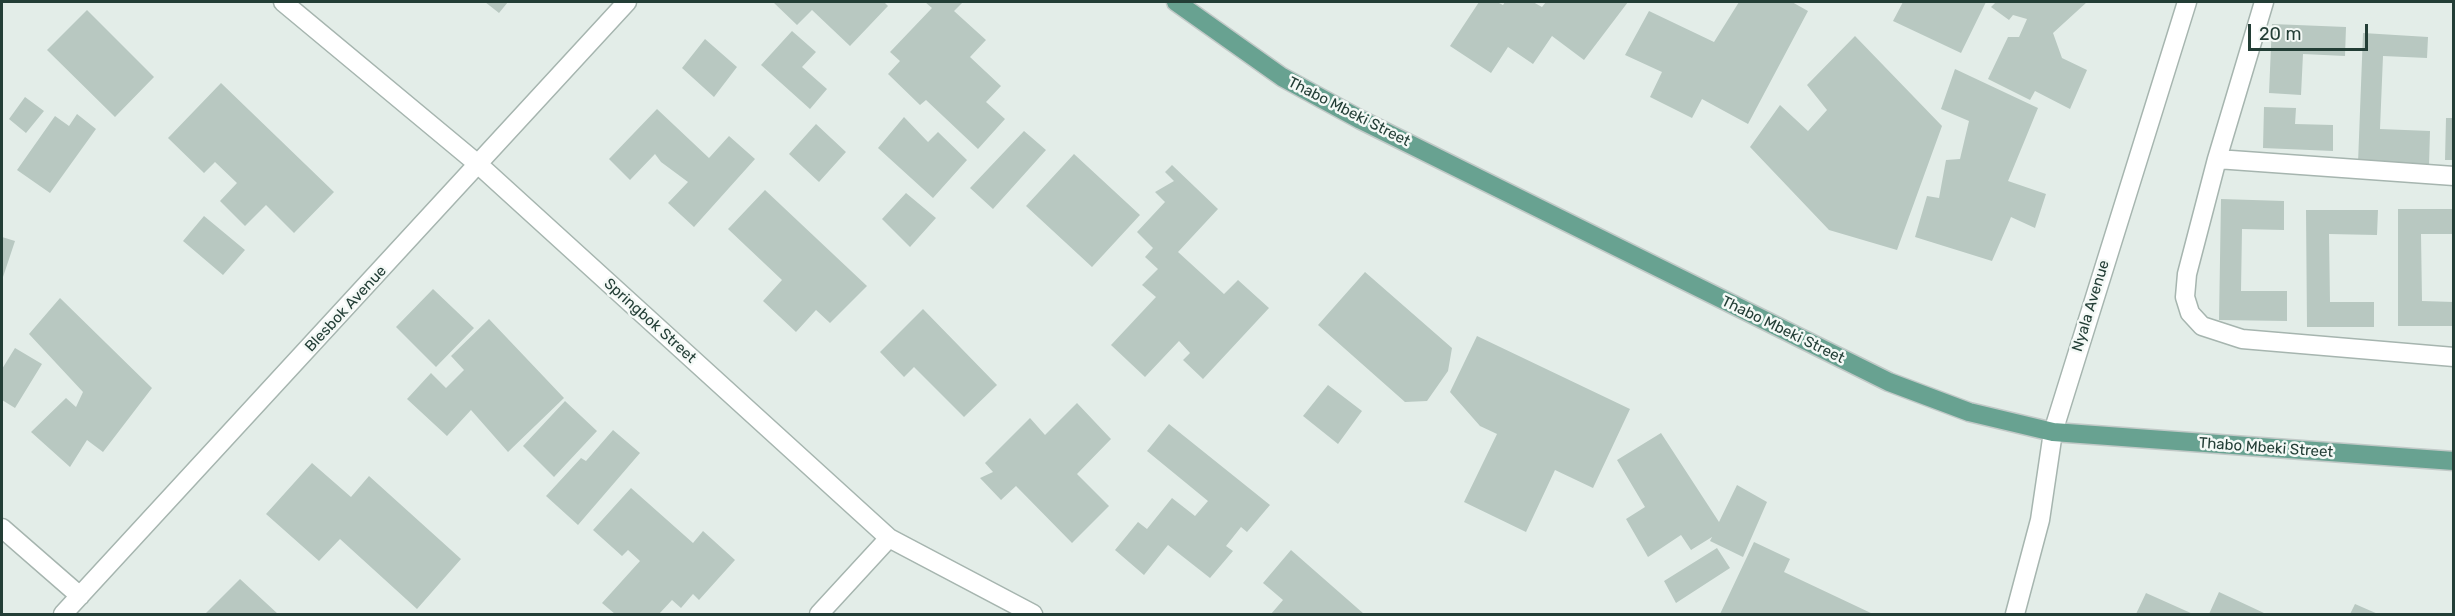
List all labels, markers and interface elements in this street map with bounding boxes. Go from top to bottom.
scale bar [2251,12,2371,50]
text: 20 m [2259,23,2301,45]
street label: Thabo Mbeki Street [1285,73,1413,151]
street label: Nyala Avenue [2069,258,2113,354]
street label: Blesbok Avenue [301,262,391,356]
street label: Springbok Street [600,275,700,367]
street label: Thabo Mbeki Street [1719,292,1847,368]
street label: Thabo Mbeki Street [2198,434,2334,462]

